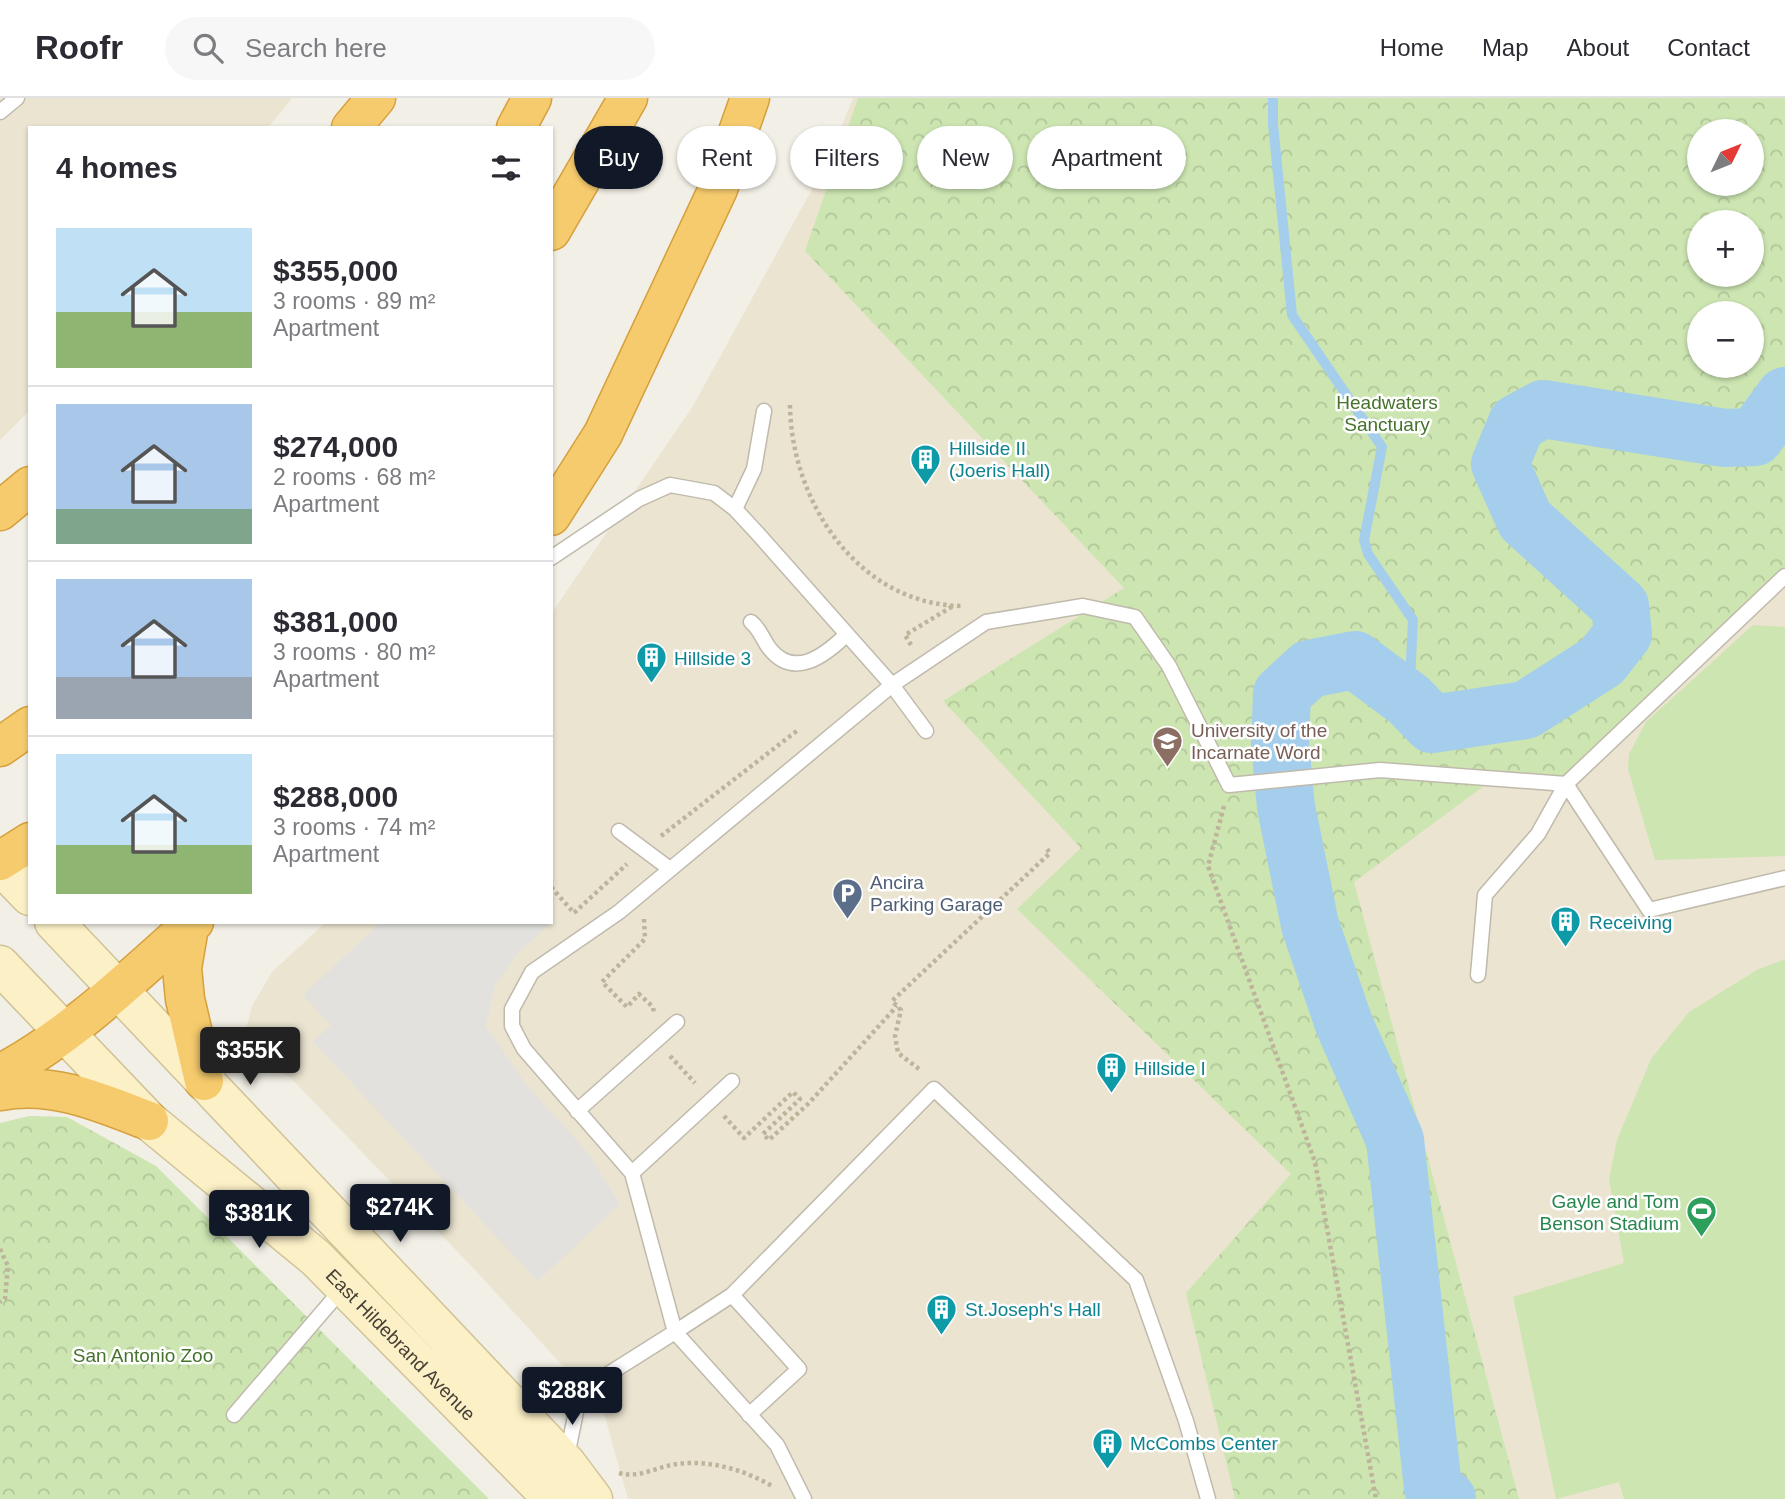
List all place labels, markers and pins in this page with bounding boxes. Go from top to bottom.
place label: Hillside II (Joeris Hall) [949,438,1050,481]
building icon: Hillside II (Joeris Hall) [909,442,943,486]
building icon: Hillside 3 [634,641,668,685]
place label: Hillside 3 [674,648,751,669]
place label: University of the Incarnate Word [1191,720,1327,763]
school or university icon: University of the Incarnate Word [1151,724,1185,768]
place label: Ancira Parking Garage [870,872,1003,915]
parking icon: Ancira Parking Garage [830,876,864,920]
building icon: Receiving [1549,905,1583,949]
place label: Receiving [1589,912,1672,933]
pin: $355K [201,1028,299,1087]
building icon: Hillside I [1094,1051,1128,1095]
place label: Hillside I [1134,1058,1206,1079]
pin: $274K [351,1184,449,1244]
pin: $381K [210,1190,308,1250]
place label: Gayle and Tom Benson Stadium [1540,1191,1679,1234]
sports icon: Gayle and Tom Benson Stadium [1685,1195,1719,1239]
building icon: St.Joseph's Hall [925,1292,959,1336]
place label: St.Joseph's Hall [965,1299,1101,1320]
pin: $288K [523,1368,621,1427]
building icon: McCombs Center [1090,1426,1124,1470]
place label: McCombs Center [1130,1433,1278,1454]

